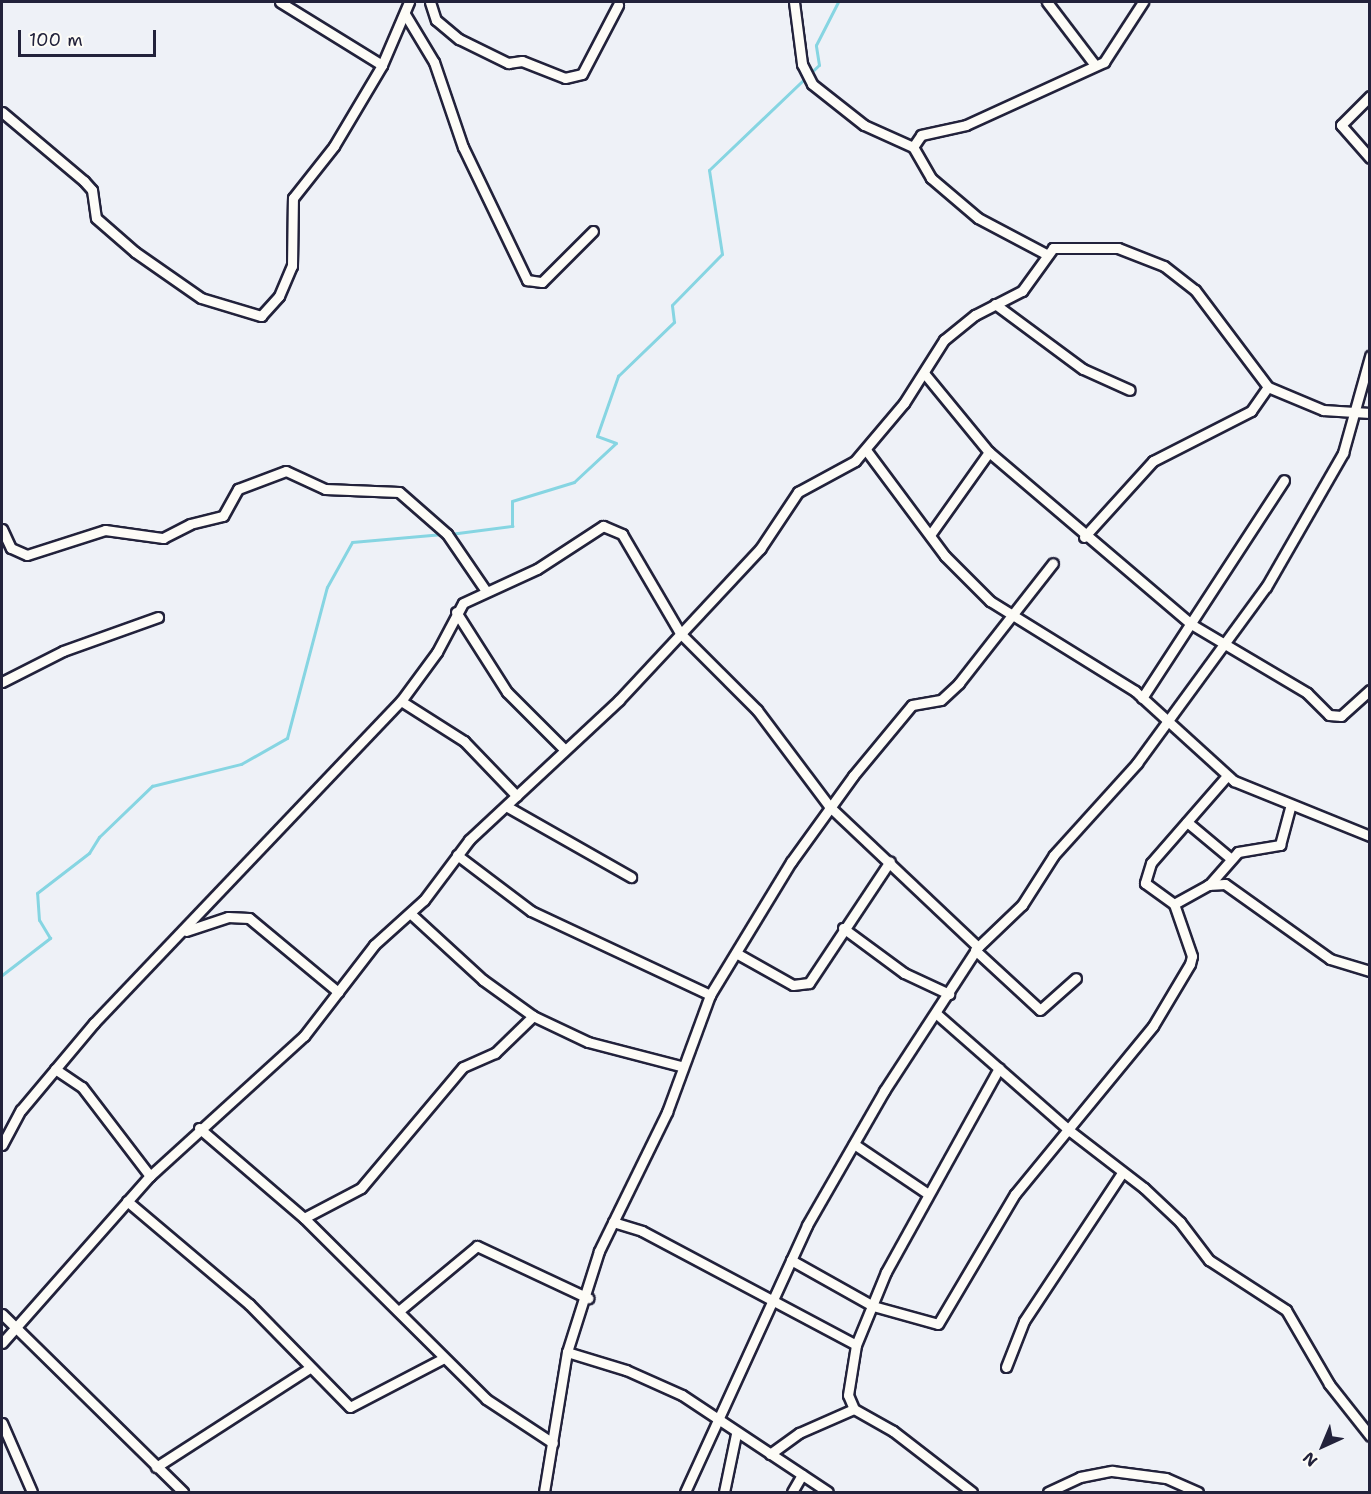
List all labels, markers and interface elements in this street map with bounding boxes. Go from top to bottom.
scale bar [21,18,159,56]
text: 100 m [29,28,83,52]
north arrow [1293,1416,1353,1476]
text: N [1298,1447,1322,1471]

